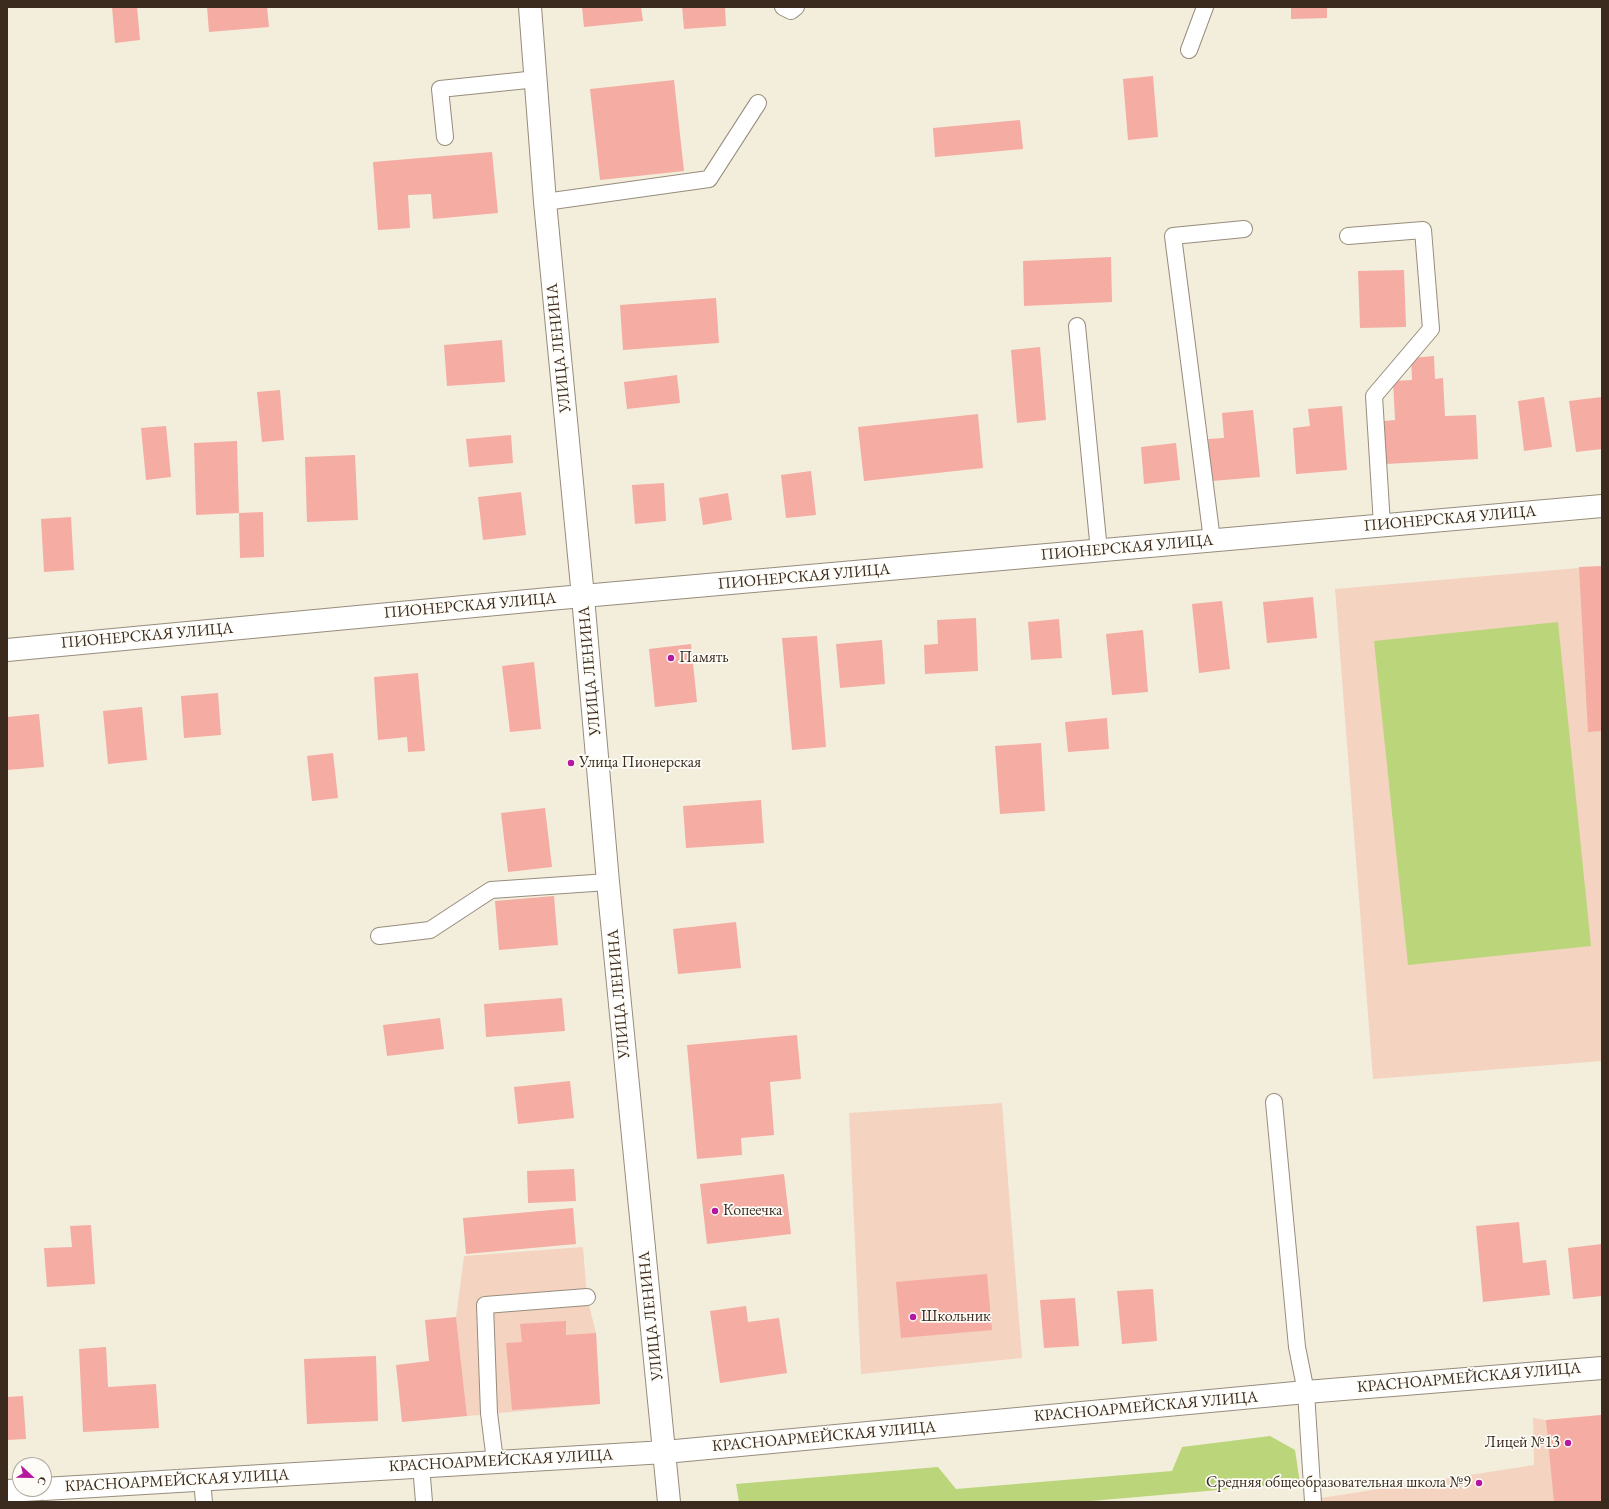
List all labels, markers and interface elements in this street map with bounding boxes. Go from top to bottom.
street label: УЛИЦА ЛЕНИНА [543,282,575,414]
street label: ПИОНЕРСКАЯ УЛИЦА [1363,502,1537,536]
street label: ПИОНЕРСКАЯ УЛИЦА [1040,531,1214,565]
street label: ПИОНЕРСКАЯ УЛИЦА [717,560,891,594]
street label: ПИОНЕРСКАЯ УЛИЦА [383,589,557,623]
street label: УЛИЦА ЛЕНИНА [575,605,605,737]
street label: ПИОНЕРСКАЯ УЛИЦА [60,619,234,653]
place label: Память [679,648,729,668]
marker: Память [666,653,676,663]
place label: Улица Пионерская [579,753,701,773]
marker: Улица Пионерская [566,758,576,768]
street label: УЛИЦА ЛЕНИНА [604,928,634,1060]
place label: Копеечка [723,1201,783,1221]
marker: Копеечка [710,1206,720,1216]
street label: УЛИЦА ЛЕНИНА [635,1250,667,1382]
place label: Школьник [921,1307,991,1327]
marker: Школьник [908,1312,918,1322]
street label: КРАСНОАРМЕЙСКАЯ УЛИЦА [1356,1359,1582,1397]
street label: КРАСНОАРМЕЙСКАЯ УЛИЦА [1033,1388,1259,1426]
street label: КРАСНОАРМЕЙСКАЯ УЛИЦА [711,1418,937,1456]
place label: Лицей №13 [1485,1433,1560,1453]
marker: Лицей №13 [1563,1438,1573,1448]
street label: КРАСНОАРМЕЙСКАЯ УЛИЦА [388,1446,614,1476]
north arrow [12,1457,52,1497]
street label: КРАСНОАРМЕЙСКАЯ УЛИЦА [64,1466,290,1496]
place label: Средняя общеобразовательная школа №9 [1206,1473,1471,1493]
text: С [34,1475,50,1487]
marker: Средняя общеобразовательная школа №9 [1474,1478,1484,1488]

